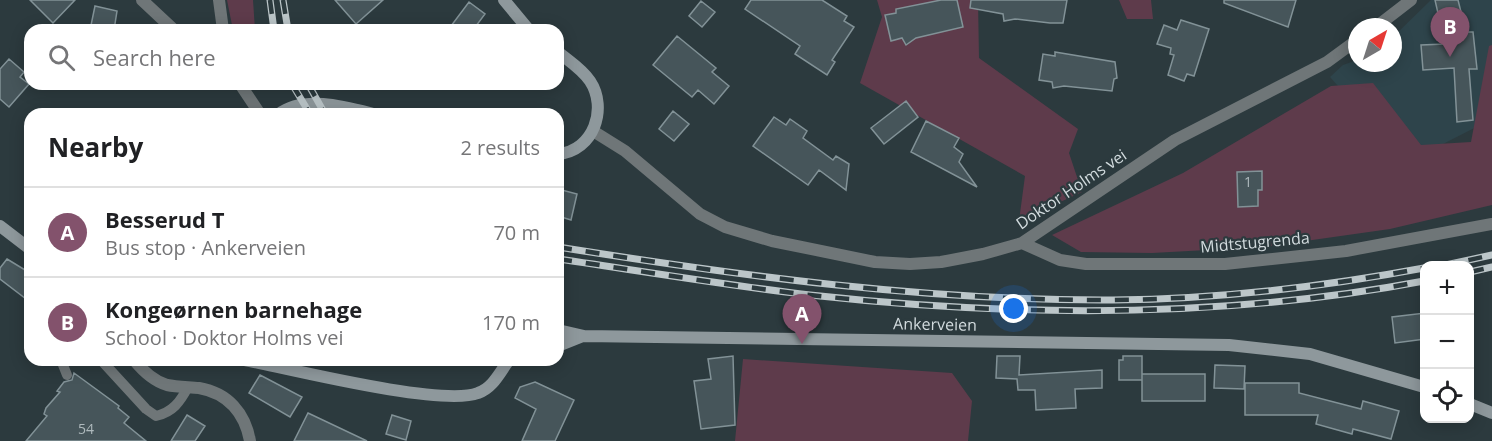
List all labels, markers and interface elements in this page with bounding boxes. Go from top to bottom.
pin: B [1430,8,1470,57]
north arrow [1348,18,1402,72]
search box [24,24,564,90]
icon: search [45,41,78,74]
text: Search here [93,42,216,72]
text: Nearby [48,129,143,165]
text: 2 results [460,134,540,161]
street label: Doktor Holms vei [1011,144,1131,234]
house number: 1 [1244,172,1252,191]
text: Besserud T [105,204,224,234]
text: A [61,219,74,246]
text: 70 m [493,219,540,246]
street label: Midtstugrenda [1199,226,1311,258]
text: Bus stop · Ankerveien [105,234,306,261]
map controls [1420,261,1474,423]
button: + [1420,261,1474,315]
text: Kongeørnen barnehage [105,294,362,324]
pin: A [782,294,822,344]
your location [999,294,1028,323]
text: B [61,309,74,336]
text: 170 m [482,309,540,336]
street label: Ankerveien [893,312,977,336]
button: − [1420,315,1474,369]
text: School · Doktor Holms vei [105,324,344,351]
button: locate [1420,369,1474,423]
house number: 54 [78,419,94,438]

